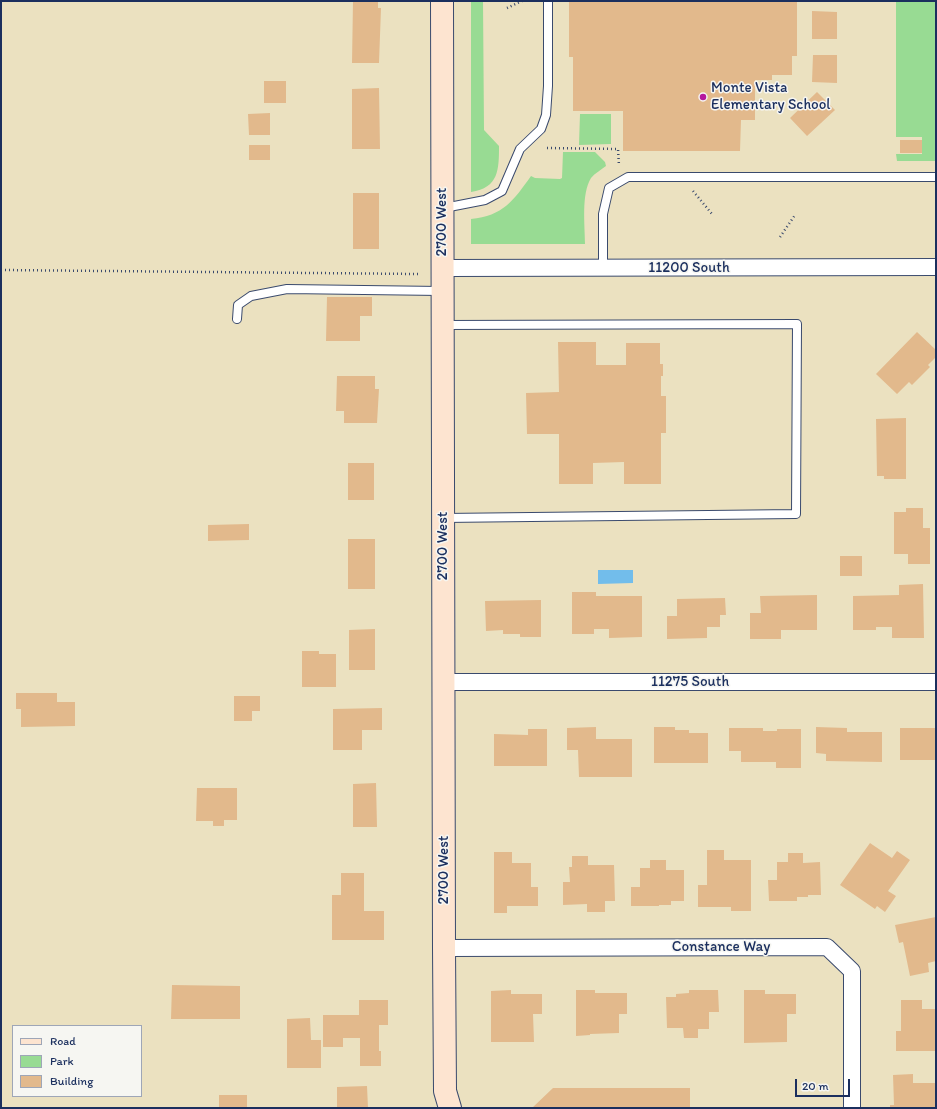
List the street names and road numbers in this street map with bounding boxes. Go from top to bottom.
street label: 2700 West [433,188,451,256]
street label: 11200 South [648,259,730,277]
street label: 2700 West [434,512,452,580]
street label: 11275 South [651,673,729,691]
street label: 2700 West [435,836,453,904]
street label: Constance Way [672,938,770,956]

